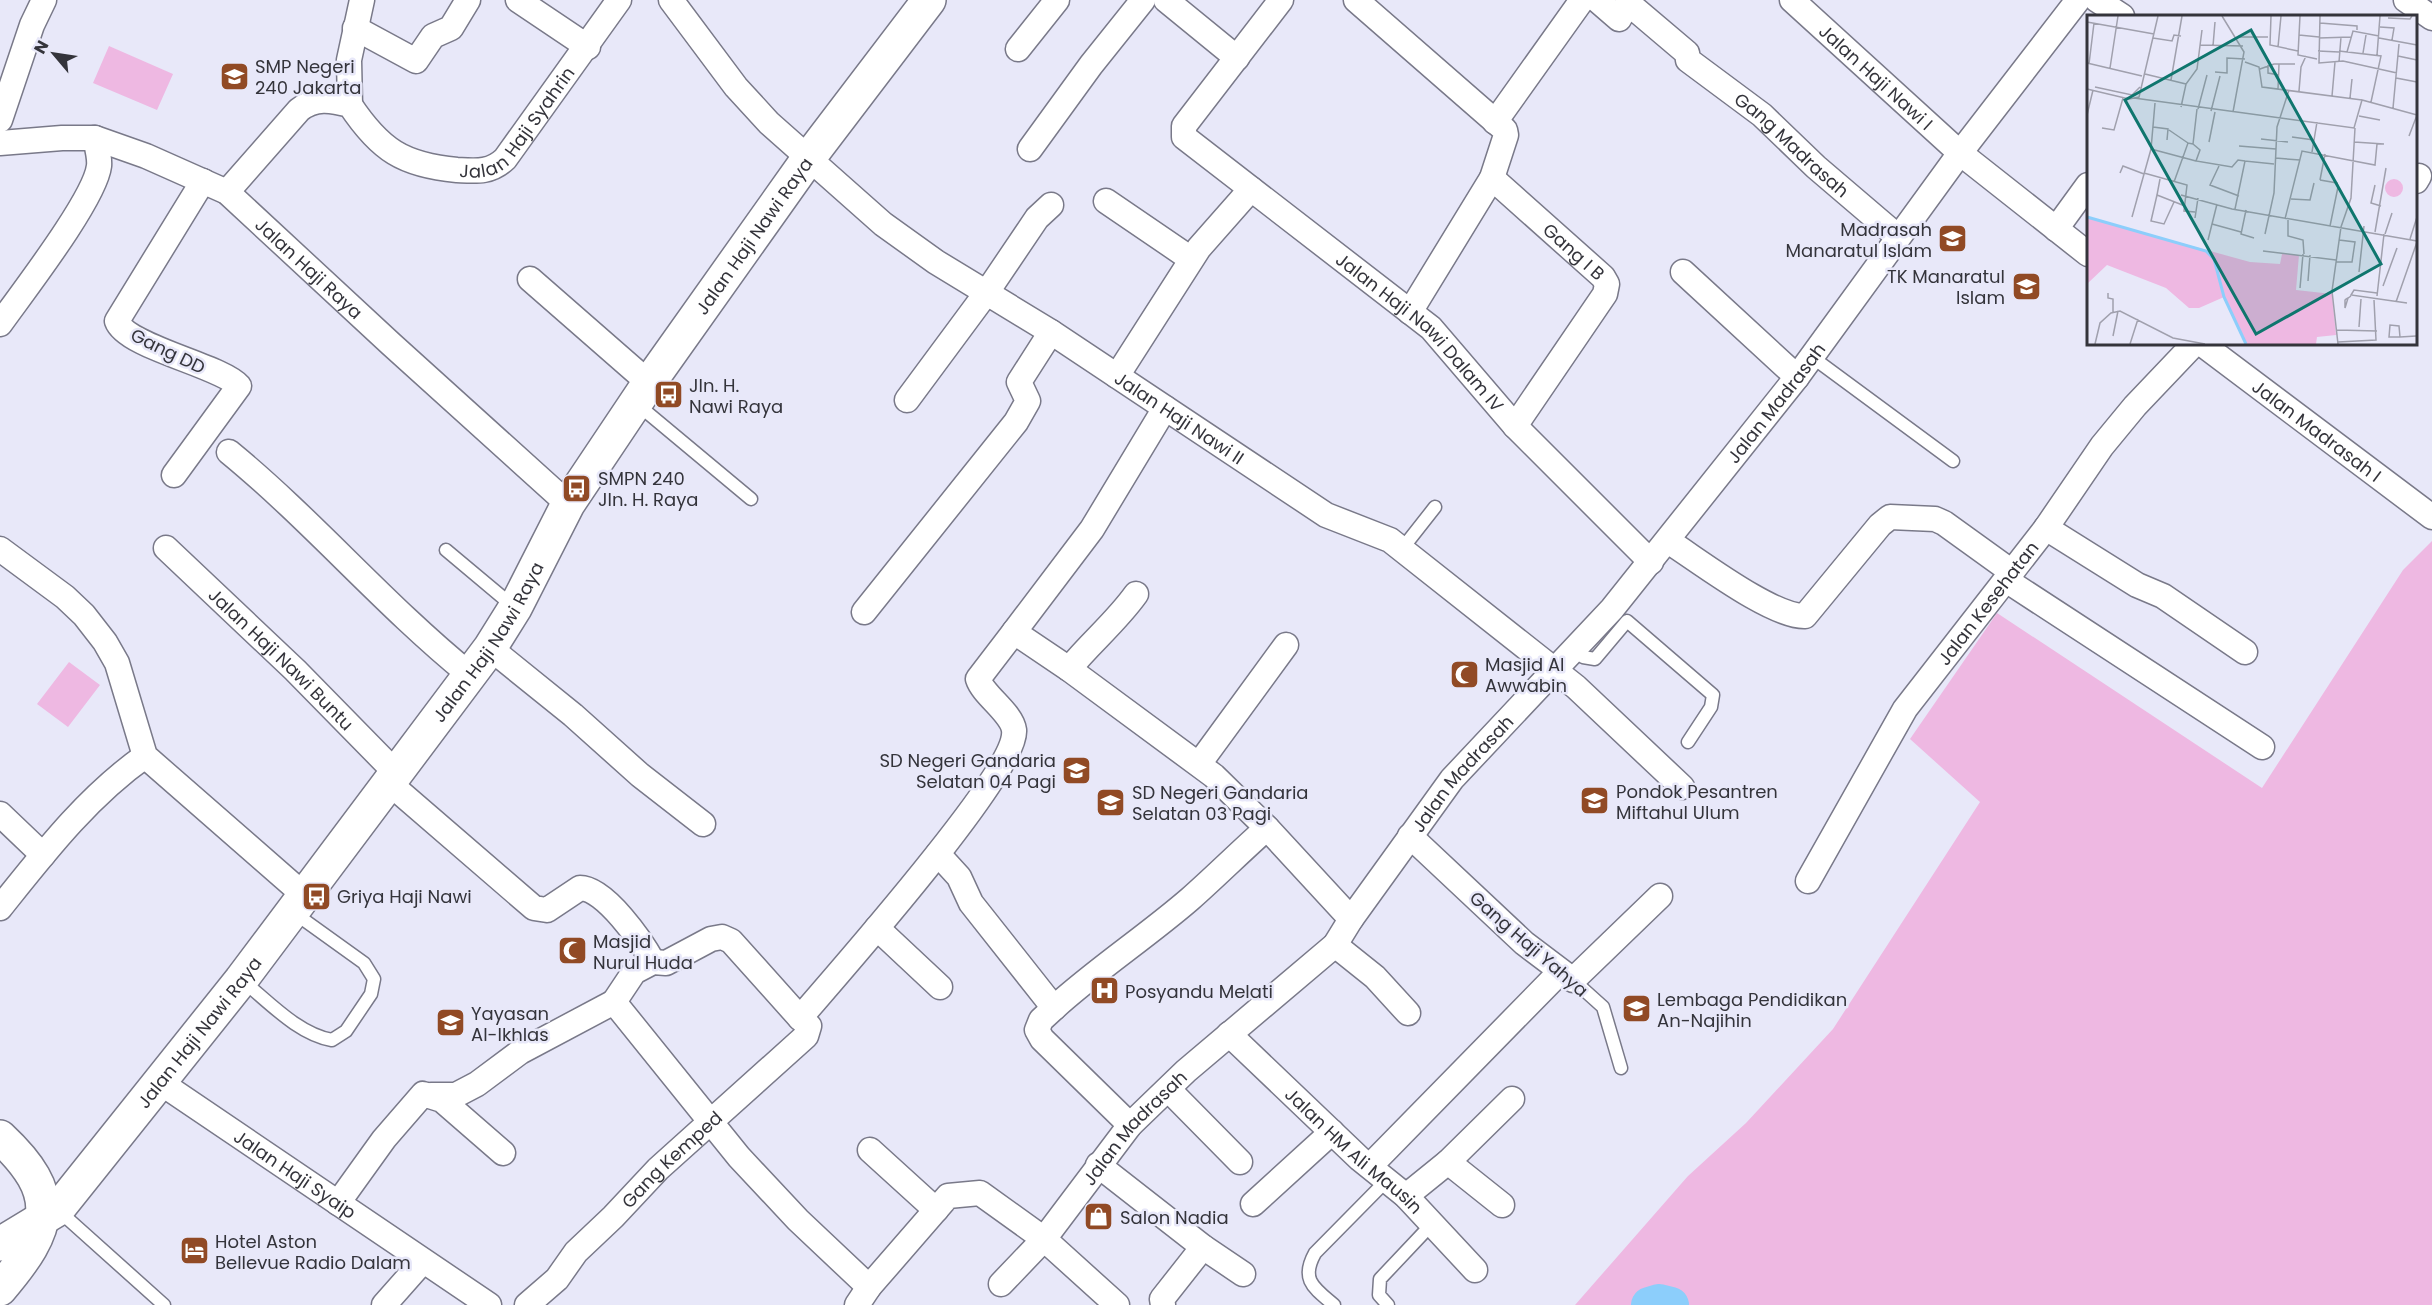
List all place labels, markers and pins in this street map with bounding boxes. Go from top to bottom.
place label: SMP Negeri 240 Jakarta [255,54,361,100]
school or university icon: SMP Negeri 240 Jakarta [218,60,250,92]
place label: Madrasah Manaratul Islam [1785,217,1932,263]
school or university icon: Madrasah Manaratul Islam [1937,223,1969,255]
place label: TK Manaratul Islam [1887,264,2005,310]
school or university icon: TK Manaratul Islam [2010,270,2042,302]
place label: Jln. H. Nawi Raya [689,373,783,419]
bus stop icon: Jln. H. Nawi Raya [652,379,684,411]
place label: SMPN 240 Jln. H. Raya [598,466,699,512]
bus stop icon: SMPN 240 Jln. H. Raya [561,472,593,504]
place label: Masjid Al Awwabin [1485,652,1567,698]
mosque icon: Masjid Al Awwabin [1448,658,1480,690]
place label: SD Negeri Gandaria Selatan 04 Pagi [879,748,1056,794]
school or university icon: SD Negeri Gandaria Selatan 04 Pagi [1061,754,1093,786]
place label: Pondok Pesantren Miftahul Ulum [1616,779,1778,825]
place label: SD Negeri Gandaria Selatan 03 Pagi [1132,780,1309,826]
school or university icon: Pondok Pesantren Miftahul Ulum [1579,785,1611,817]
school or university icon: SD Negeri Gandaria Selatan 03 Pagi [1095,786,1127,818]
bus stop icon: Griya Haji Nawi [300,880,332,912]
place label: Griya Haji Nawi [337,884,472,909]
place label: Masjid Nurul Huda [593,929,693,975]
mosque icon: Masjid Nurul Huda [556,935,588,967]
hospital icon: Posyandu Melati [1088,975,1120,1007]
place label: Posyandu Melati [1125,979,1273,1004]
place label: Lembaga Pendidikan An-Najihin [1657,987,1847,1033]
school or university icon: Lembaga Pendidikan An-Najihin [1620,993,1652,1025]
place label: Yayasan Al-Ikhlas [471,1001,549,1047]
school or university icon: Yayasan Al-Ikhlas [434,1007,466,1039]
shop icon: Salon Nadia [1083,1201,1115,1233]
place label: Salon Nadia [1120,1205,1229,1230]
place label: Hotel Aston Bellevue Radio Dalam [215,1229,411,1275]
hotel icon: Hotel Aston Bellevue Radio Dalam [178,1235,210,1267]

